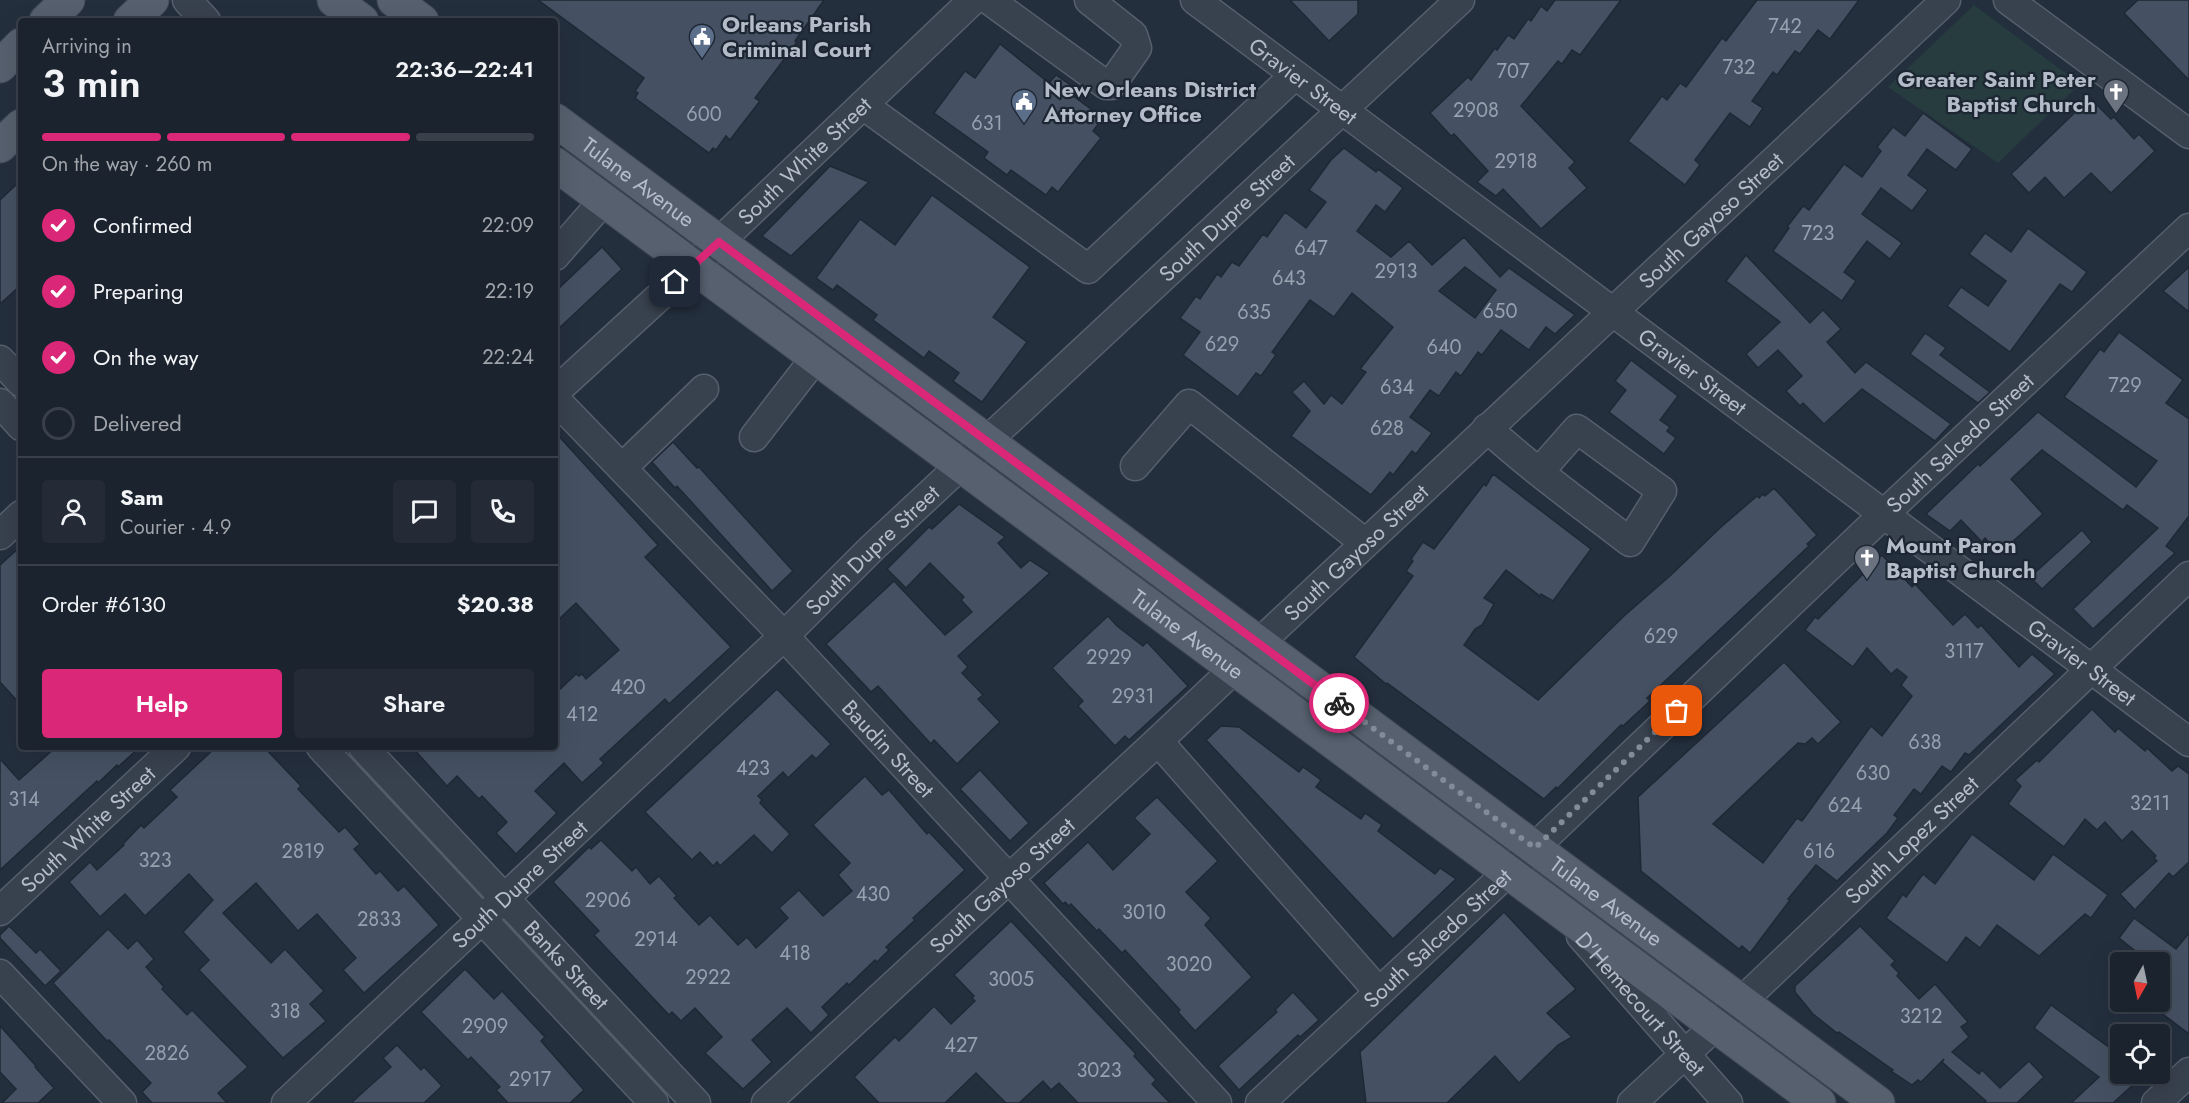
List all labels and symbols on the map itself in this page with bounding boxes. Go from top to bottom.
place label: Orleans Parish Criminal Court [722,8,871,65]
house number: 742 [1768,12,1802,41]
public building icon: Orleans Parish Criminal Court [687,22,717,60]
street label: Gravier Street [1242,29,1365,132]
house number: 732 [1723,53,1755,82]
house number: 707 [1497,57,1530,86]
place label: Greater Saint Peter Baptist Church [1897,63,2096,120]
place label: New Orleans District Attorney Office [1043,73,1256,130]
church icon: Greater Saint Peter Baptist Church [2101,77,2131,115]
public building icon: New Orleans District Attorney Office [1009,87,1039,125]
street label: South White Street [730,89,879,232]
house number: 2908 [1453,96,1499,125]
house number: 600 [686,100,722,129]
house number: 631 [971,109,1003,138]
street label: Tulane Avenue [575,129,702,235]
street label: South Gayoso Street [1631,144,1791,296]
street label: South Dupre Street [1151,145,1302,289]
house number: 2918 [1495,147,1537,176]
house number: 723 [1802,219,1834,248]
house number: 647 [1294,234,1328,263]
pin [649,256,700,307]
house number: 2913 [1375,257,1417,286]
house number: 643 [1272,264,1306,293]
house number: 650 [1483,297,1517,326]
house number: 635 [1237,298,1271,327]
street label: Gravier Street [1632,320,1754,423]
house number: 629 [1205,330,1239,359]
house number: 640 [1426,333,1462,362]
street label: South Salcedo Street [1879,365,2041,520]
house number: 729 [2108,371,2142,400]
house number: 634 [1380,373,1414,402]
house number: 628 [1370,414,1404,443]
street label: South Gayoso Street [1276,476,1436,628]
street label: South Dupre Street [798,477,947,622]
place label: Mount Paron Baptist Church [1886,529,2035,586]
church icon: Mount Paron Baptist Church [1852,543,1882,581]
street label: Tulane Avenue [1124,581,1251,687]
street label: Gravier Street [2021,611,2144,714]
house number: 629 [1644,622,1678,651]
house number: 3117 [1944,637,1984,666]
house number: 2929 [1086,643,1132,672]
house number: 420 [610,673,646,702]
courier [1309,673,1369,733]
house number: 2931 [1112,682,1154,711]
pin [1651,685,1702,736]
street label: Baudin Street [835,692,943,805]
house number: 412 [566,700,598,729]
house number: 638 [1908,728,1942,757]
house number: 423 [736,754,770,783]
street label: South White Street [13,758,163,900]
house number: 630 [1856,759,1890,788]
street label: South Lopez Street [1838,768,1986,911]
house number: 314 [8,785,40,814]
house number: 3211 [2130,789,2170,818]
house number: 624 [1828,791,1863,820]
street label: South Gayoso Street [922,809,1082,961]
street label: South Dupre Street [444,812,595,956]
house number: 2819 [282,837,324,866]
house number: 616 [1803,837,1835,866]
house number: 323 [138,846,172,875]
street label: Tulane Avenue [1543,849,1670,954]
street label: South Salcedo Street [1356,860,1519,1015]
house number: 430 [856,880,890,909]
house number: 2906 [585,886,631,915]
house number: 3010 [1122,898,1166,927]
house number: 2833 [357,905,401,934]
street label: Banks Street [517,913,617,1017]
street label: D'Hemecourt Street [1568,924,1713,1083]
house number: 2914 [634,925,678,954]
house number: 418 [779,939,811,968]
house number: 3020 [1166,950,1212,979]
north arrow [2110,952,2170,1012]
house number: 2922 [685,963,731,992]
house number: 3005 [988,965,1034,994]
house number: 318 [270,997,300,1026]
house number: 3212 [1900,1002,1942,1031]
house number: 2909 [462,1012,508,1041]
house number: 427 [944,1031,978,1060]
house number: 2826 [144,1039,190,1068]
house number: 3023 [1076,1056,1122,1085]
house number: 2917 [509,1065,552,1094]

